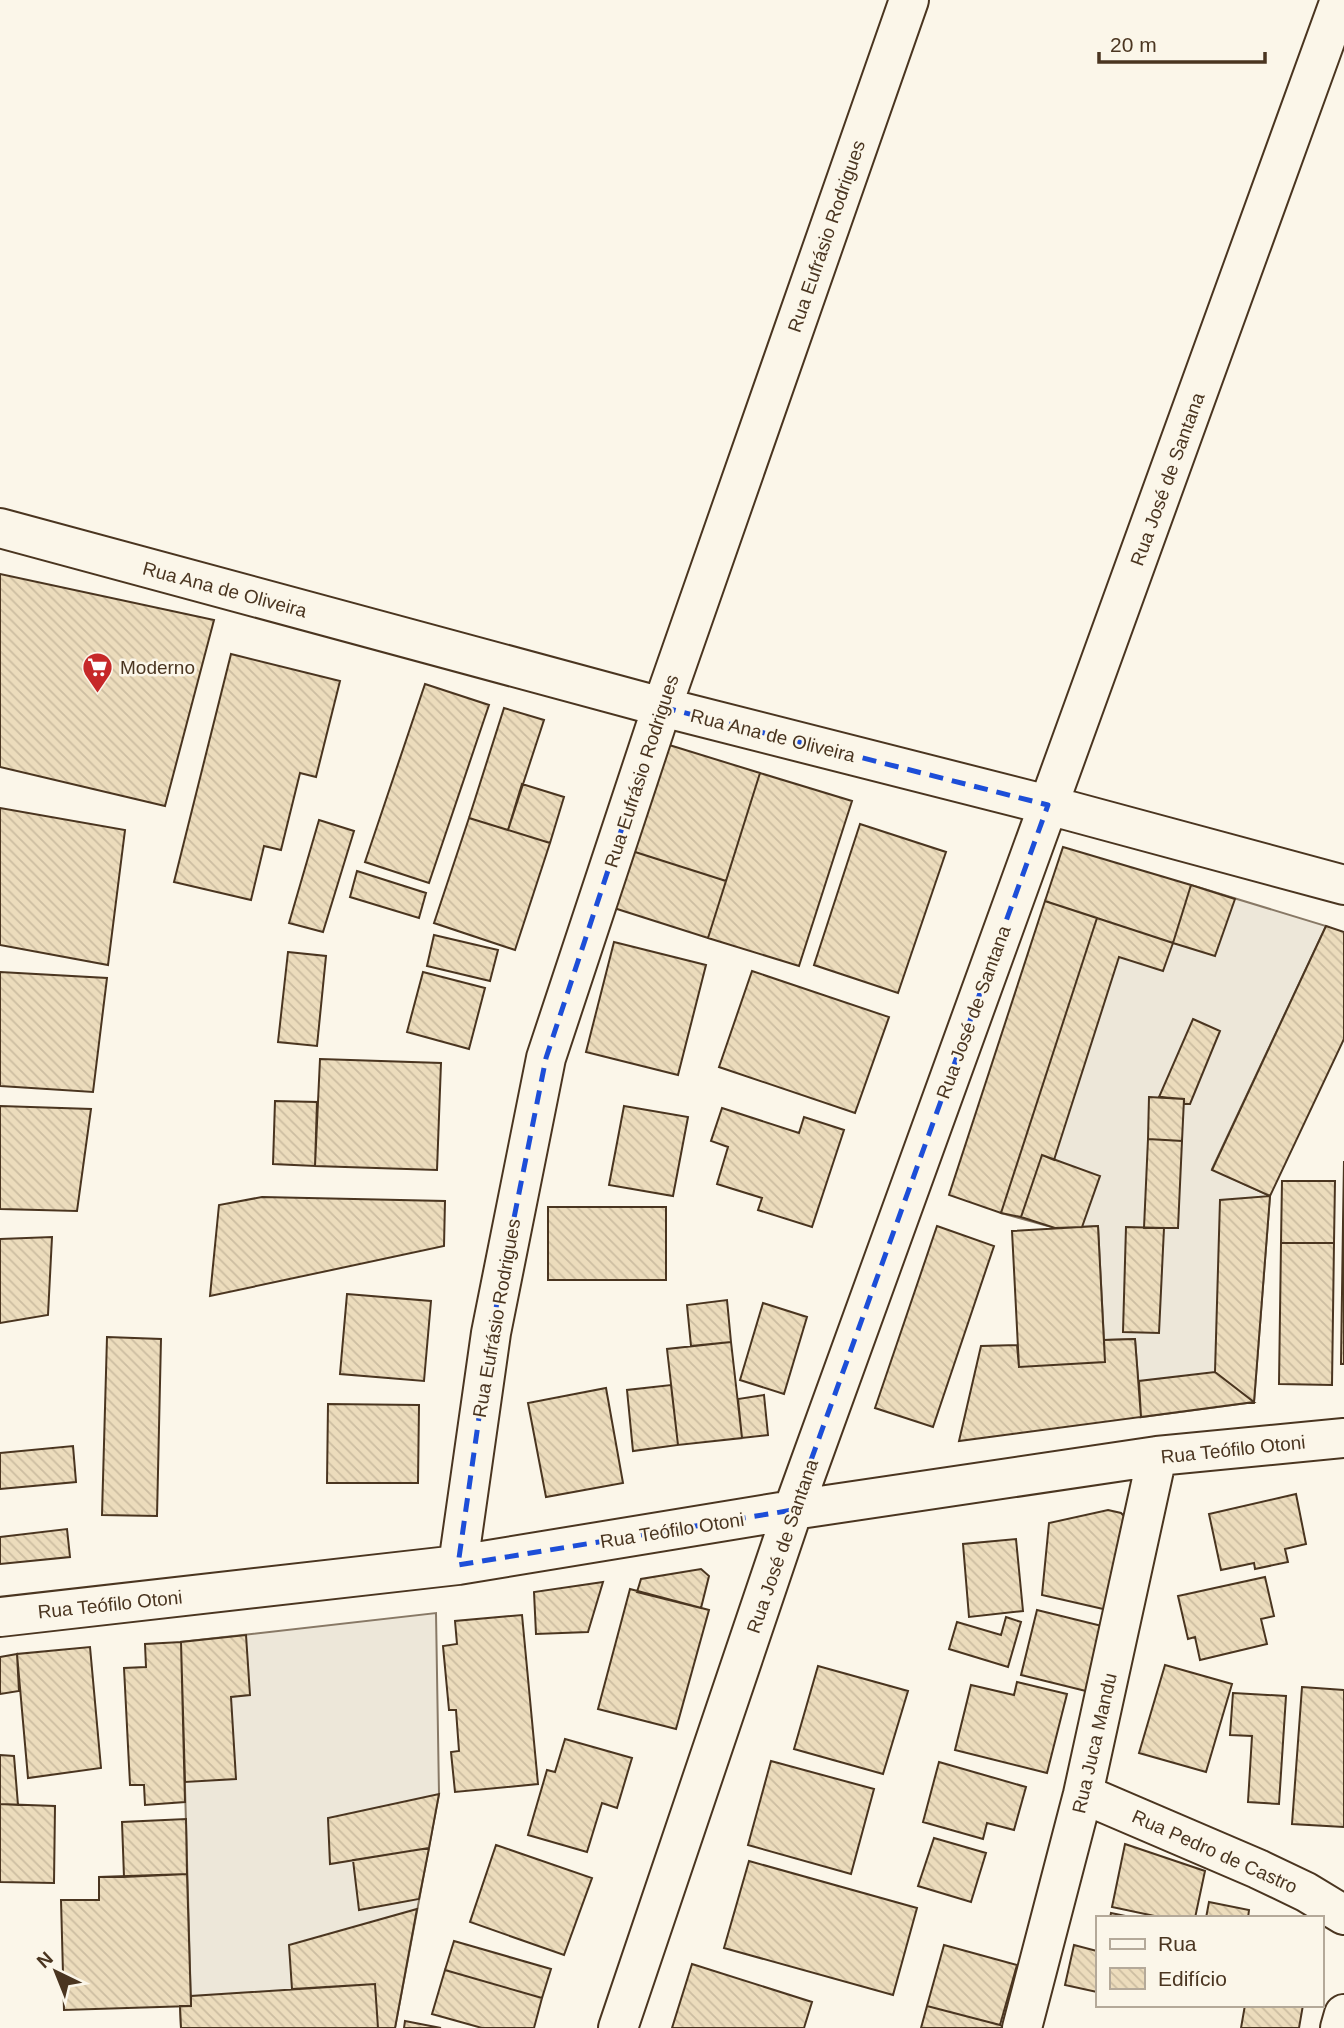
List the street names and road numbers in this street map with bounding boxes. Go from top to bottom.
street label: Rua Eufrásio Rodrigues [784,137,869,335]
street label: Rua José de Santana [1126,389,1209,569]
street label: Rua Ana de Oliveira [141,557,310,622]
street label: Rua Eufrásio Rodrigues [600,672,683,870]
street label: Rua Ana de Oliveira [688,705,858,766]
street label: Rua José de Santana [932,922,1015,1102]
street label: Rua Eufrásio Rodrigues [469,1217,524,1419]
street label: Rua Teófilo Otoni [1160,1431,1306,1468]
street label: Rua José de Santana [743,1456,822,1636]
street label: Rua Teófilo Otoni [599,1509,746,1552]
street label: Rua Teófilo Otoni [37,1586,183,1623]
street label: Rua Juca Mandu [1068,1671,1121,1815]
street label: Rua Pedro de Castro [1129,1806,1301,1897]

